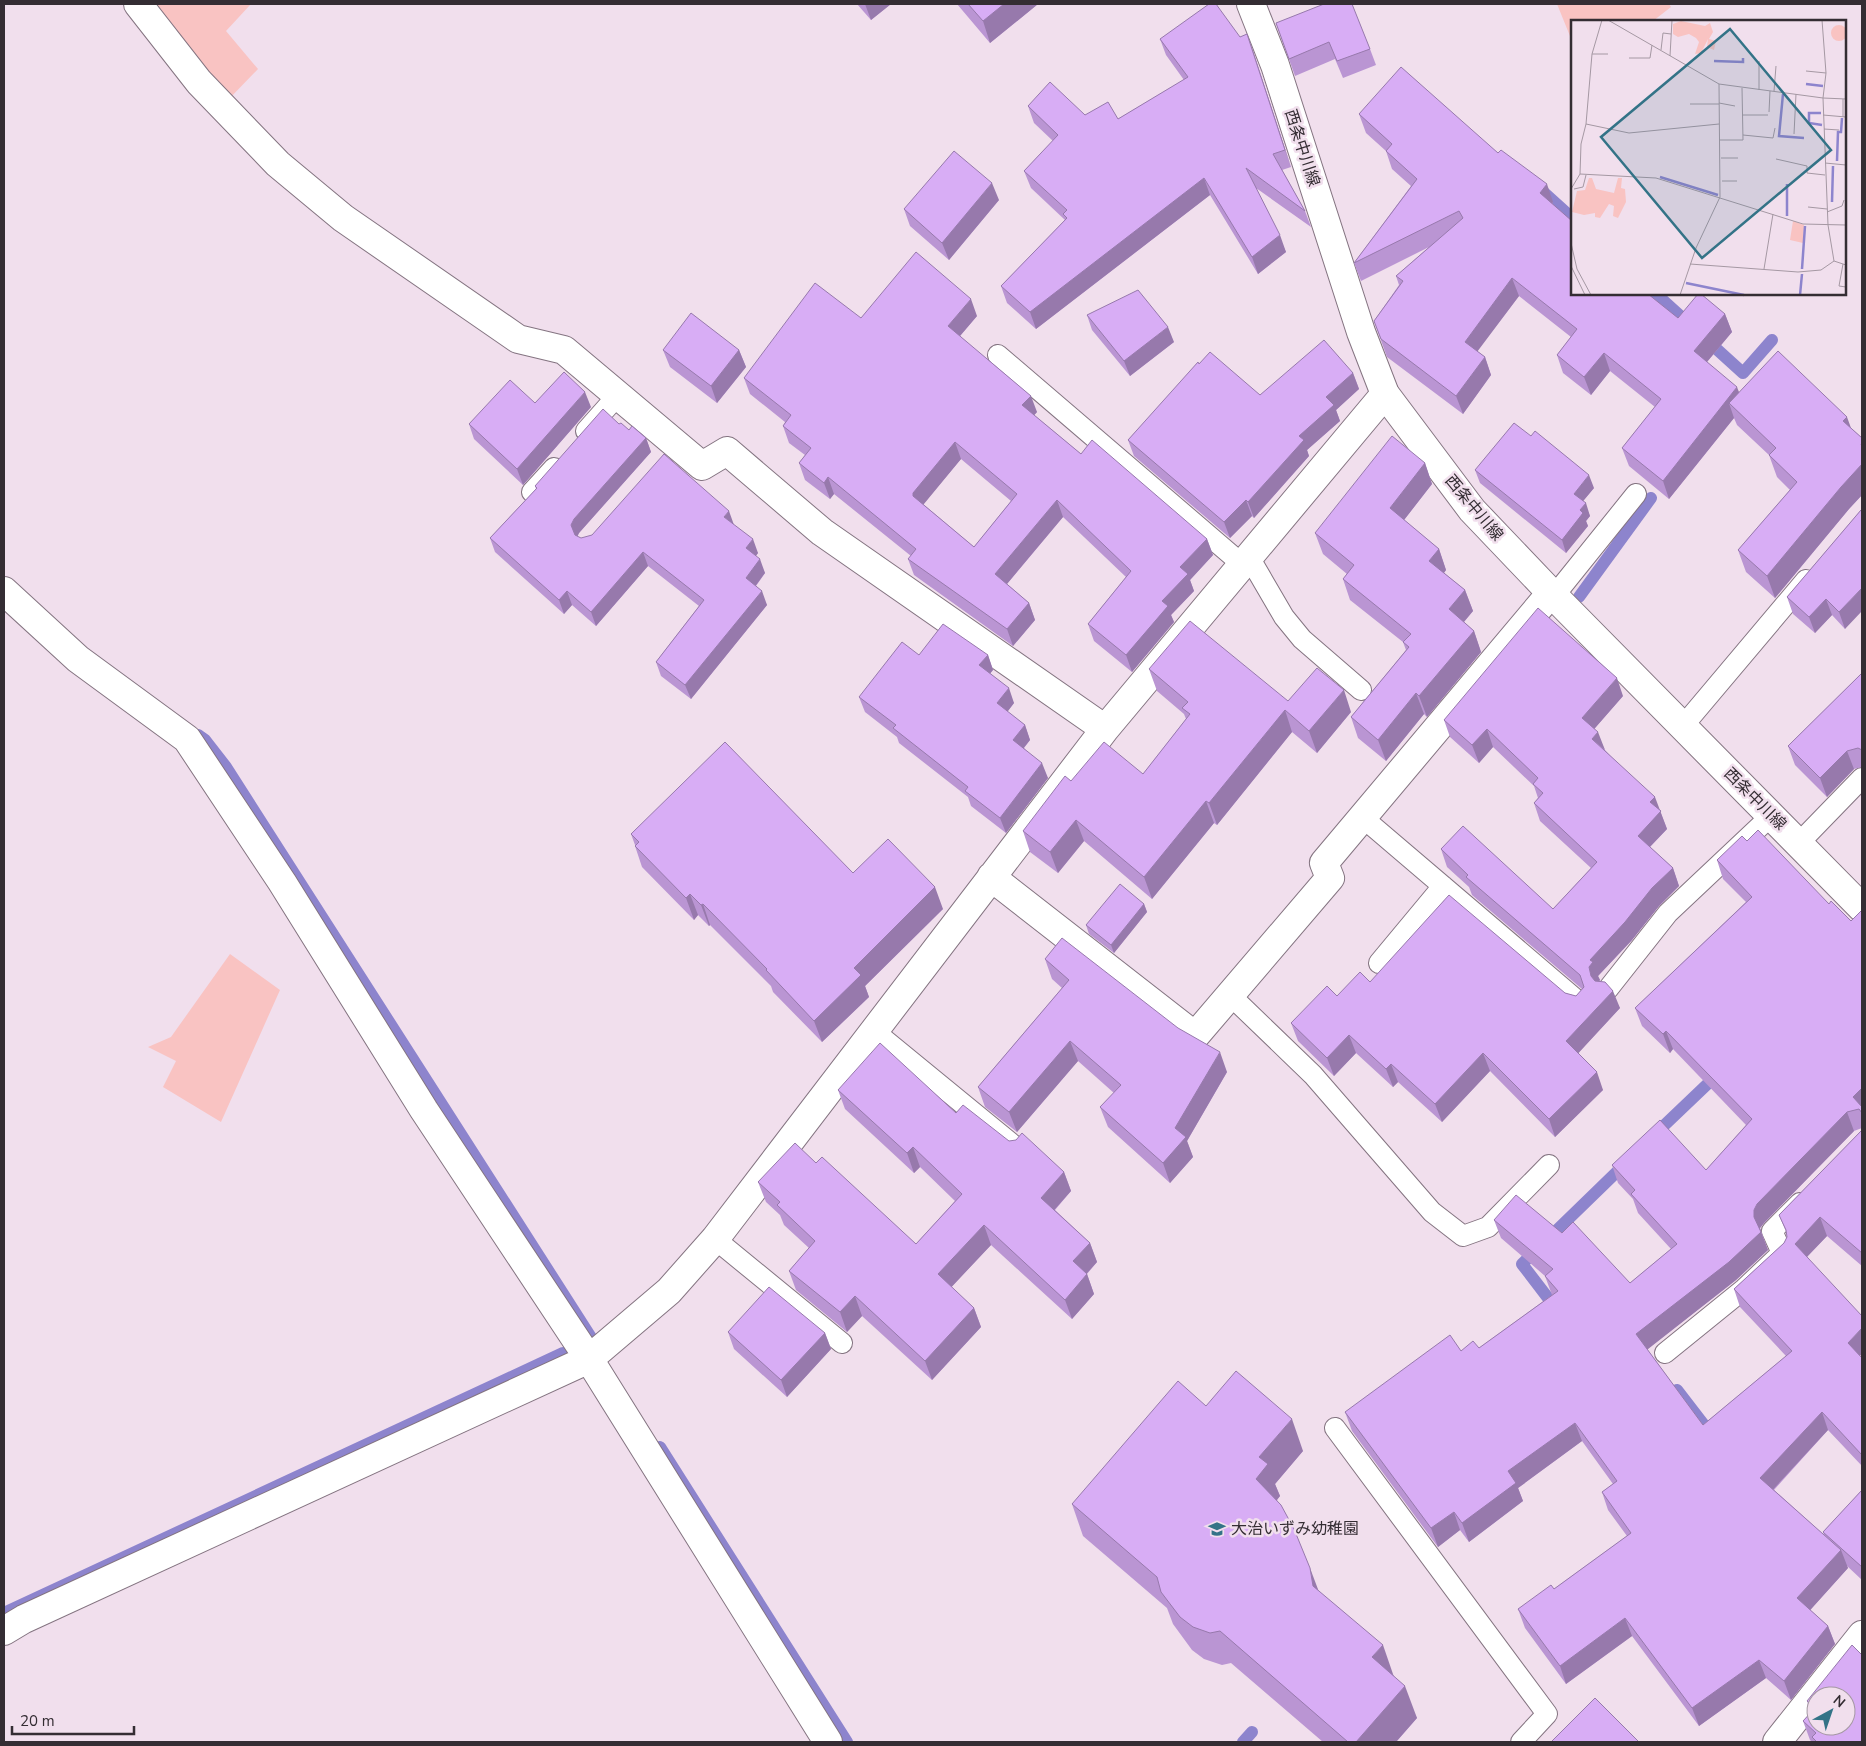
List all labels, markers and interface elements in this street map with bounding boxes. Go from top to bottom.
inset map [1571,20,1846,295]
street label: 西条中川線 [1279,107,1325,189]
street label: 西条中川線 [1440,470,1508,546]
street label: 西条中川線 [1719,763,1791,835]
place label: 大治いずみ幼稚園 [1231,1518,1359,1540]
school or university icon: 大治いずみ幼稚園 [1207,1519,1227,1539]
north arrow [1806,1686,1856,1736]
text: N [1829,1691,1849,1712]
scale bar [12,1704,135,1736]
text: 20 m [20,1711,55,1731]

